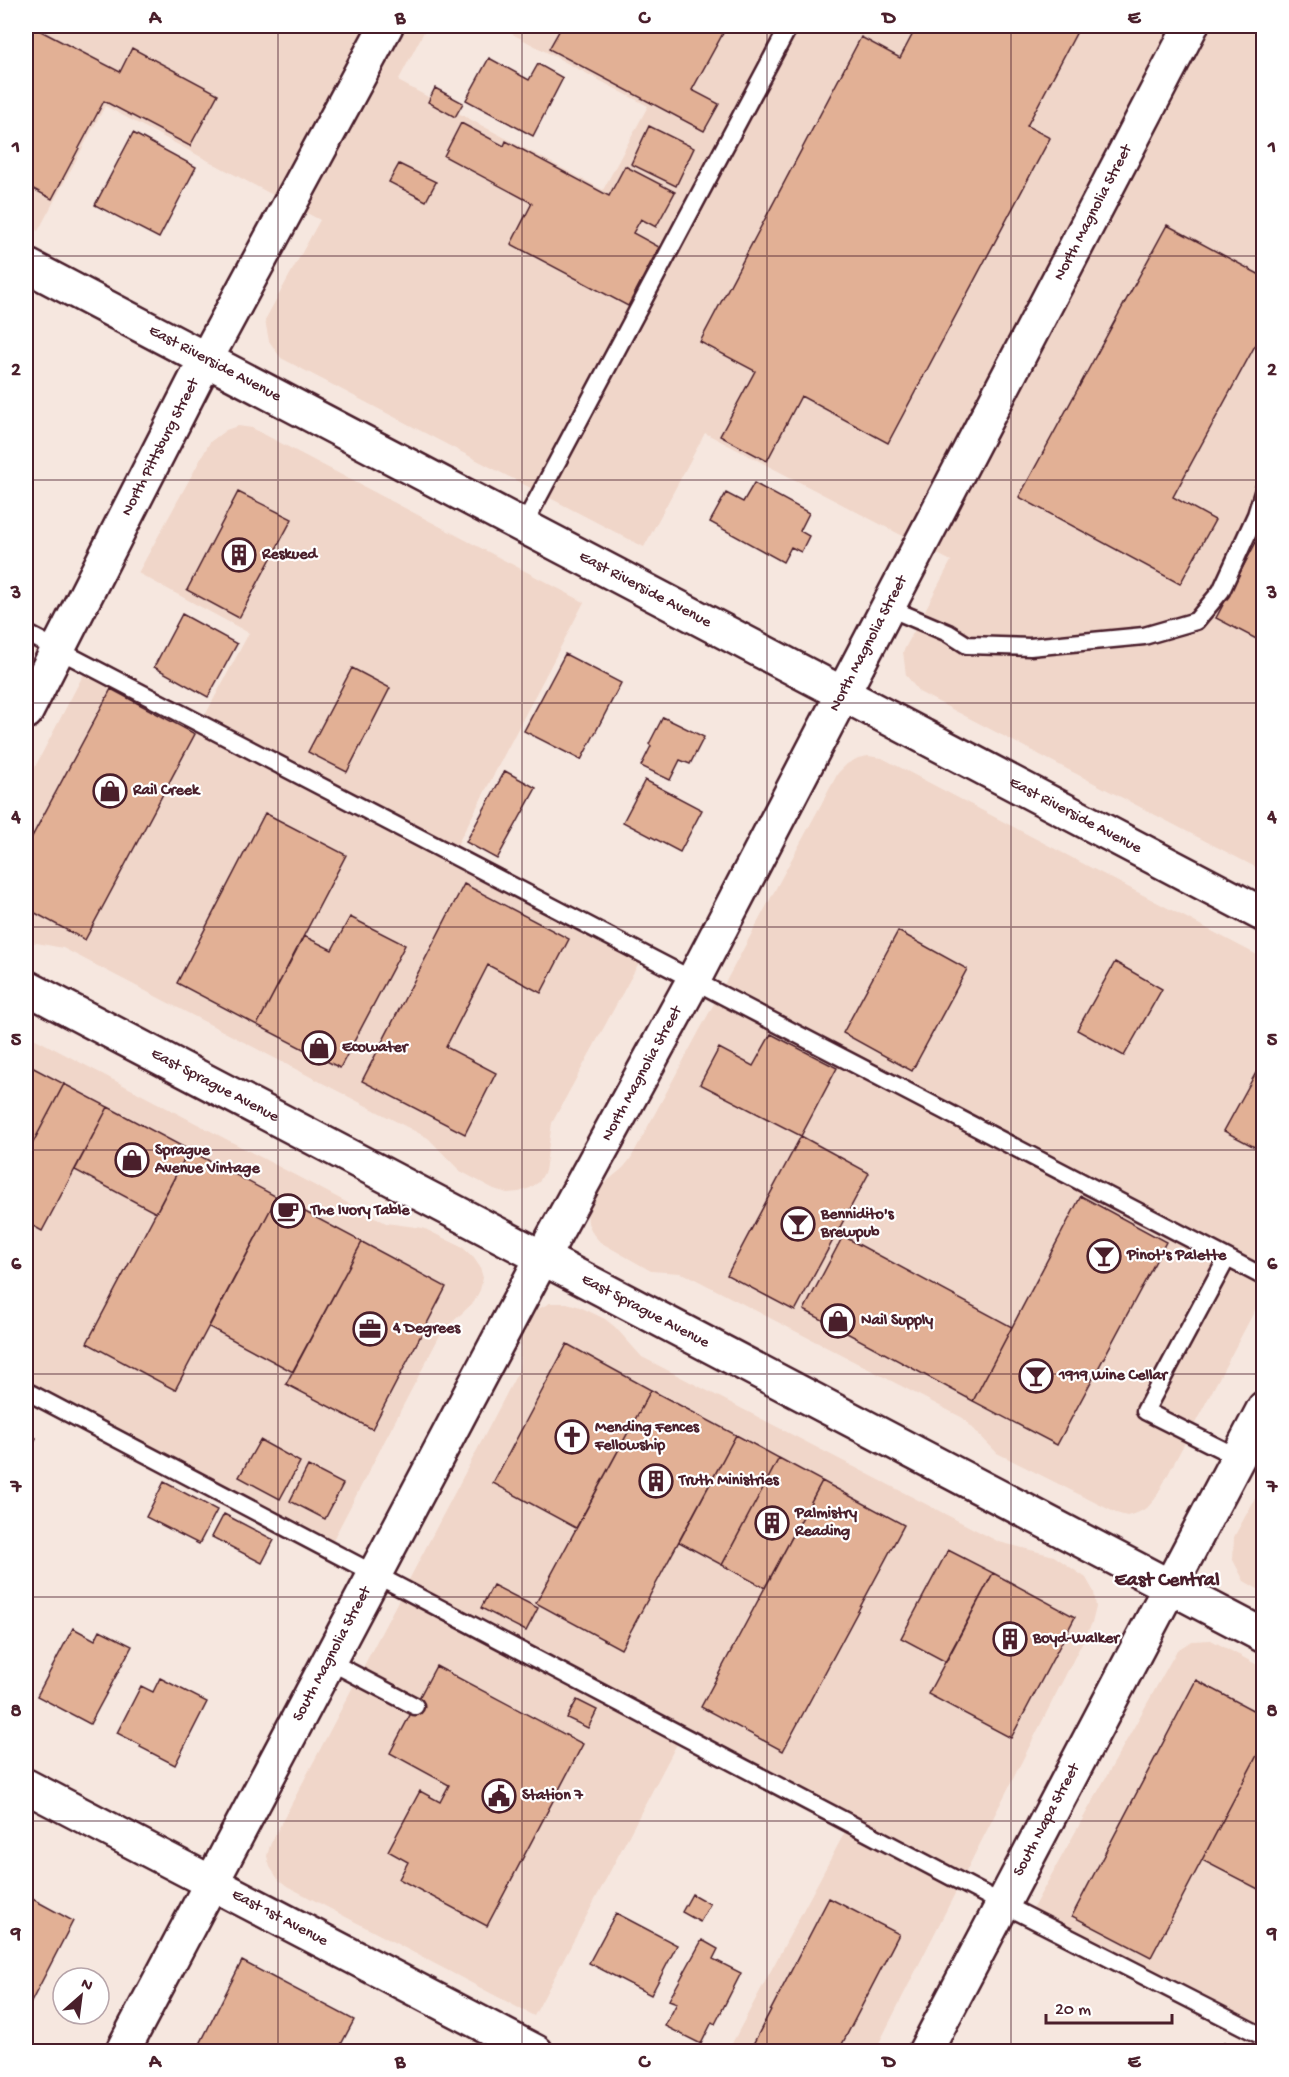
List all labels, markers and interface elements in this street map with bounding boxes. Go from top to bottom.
text: A [148,8,163,31]
text: B [394,8,406,31]
text: C [638,8,652,31]
text: D [880,8,896,31]
text: E [1128,8,1142,31]
text: 1 [11,137,20,160]
text: 1 [1267,137,1276,160]
street label: North Magnolia Street [1050,140,1138,284]
street label: East Riverside Avenue [145,321,285,407]
text: 2 [11,360,21,383]
text: 2 [1267,360,1277,383]
street label: North Pittsburg Street [118,374,205,519]
building icon: Reskued [221,537,257,573]
place label: Reskued [261,546,318,565]
street label: East Riverside Avenue [575,547,715,633]
street label: North Magnolia Street [826,571,913,715]
text: 3 [10,583,21,606]
text: 3 [1266,583,1277,606]
shop icon: Rail Creek [92,773,128,809]
street label: East Riverside Avenue [1006,773,1145,859]
place label: Rail Creek [132,782,201,801]
text: 4 [10,807,21,830]
text: 4 [1266,807,1277,830]
street label: North Magnolia Street [598,1002,688,1145]
text: 5 [11,1030,22,1053]
shop icon: Ecowater [301,1030,337,1066]
text: 5 [1267,1030,1278,1053]
place label: Ecowater [342,1039,410,1058]
street label: East Sprague Avenue [147,1045,282,1128]
shop icon: Sprague Avenue Vintage [114,1142,150,1178]
place label: Sprague Avenue Vintage [154,1142,260,1179]
cafe icon: The Ivory Table [270,1193,306,1229]
place label: The Ivory Table [309,1202,410,1221]
bar icon: Bennidito's Brewpub [780,1206,816,1242]
place label: Bennidito's Brewpub [820,1206,895,1243]
bar icon: Pinot's Palette [1086,1238,1122,1274]
place label: Pinot's Palette [1126,1247,1227,1266]
text: 6 [11,1254,22,1277]
text: 6 [1267,1254,1278,1277]
street label: East Sprague Avenue [578,1270,713,1353]
shop icon: Nail Supply [820,1303,856,1339]
office icon: 4 Degrees [352,1311,388,1347]
place label: Nail Supply [861,1312,933,1331]
place label: 4 Degrees [392,1320,461,1339]
bar icon: 1919 Wine Cellar [1018,1358,1054,1394]
place label: 1919 Wine Cellar [1058,1367,1169,1386]
church icon: Mending Fences Fellowship [554,1419,590,1455]
place label: Mending Fences Fellowship [594,1419,700,1456]
building icon: Truth Ministries [638,1463,674,1499]
place label: Truth Ministries [677,1472,780,1491]
text: 7 [10,1477,23,1500]
text: 7 [1266,1477,1279,1500]
building icon: Palmistry Reading [754,1505,790,1541]
place label: Palmistry Reading [794,1505,857,1542]
district label: East Central [1114,1570,1220,1593]
street label: South Magnolia Street [289,1582,376,1725]
building icon: Boyd-Walker [992,1621,1028,1657]
place label: Boyd-Walker [1032,1630,1121,1649]
text: 8 [11,1701,22,1724]
text: 8 [1267,1701,1278,1724]
street label: South Napa Street [1010,1759,1085,1880]
public building icon: Station 7 [481,1778,517,1814]
place label: Station 7 [522,1787,584,1806]
street label: East 1st Avenue [228,1885,332,1952]
text: 9 [10,1924,21,1947]
text: 9 [1266,1924,1277,1947]
north arrow [51,1966,111,2026]
text: N [77,1975,96,1997]
scale bar [1046,1987,1172,2025]
text: 20 m [1055,2000,1091,2021]
text: A [148,2052,163,2075]
text: B [394,2052,406,2075]
text: C [638,2052,652,2075]
text: D [880,2052,896,2075]
text: E [1128,2052,1142,2075]

